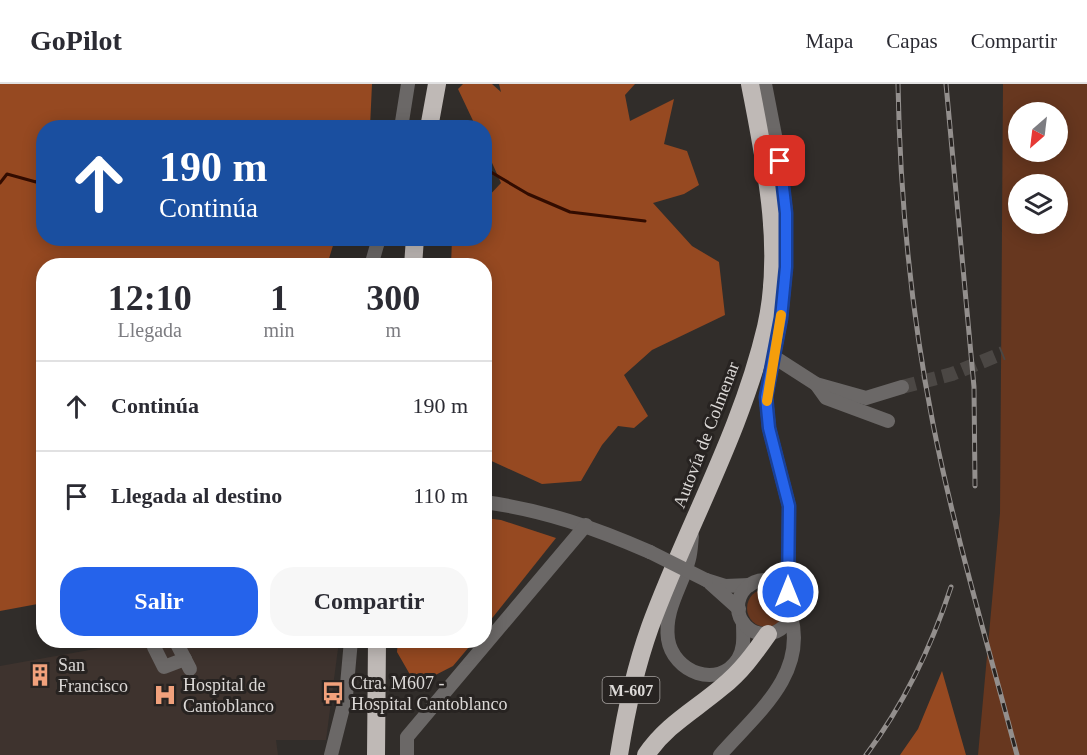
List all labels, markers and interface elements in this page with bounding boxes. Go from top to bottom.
text: GoPilot [30,25,122,56]
text: Mapa [806,29,853,53]
text: Capas [886,29,938,53]
text: Compartir [971,29,1057,53]
north arrow [1008,102,1068,162]
map controls [1008,102,1068,234]
pin [754,135,805,186]
icon: ahead [60,144,138,222]
text: 190 m [159,144,268,190]
icon: arrive [763,144,796,177]
button: layers [1008,174,1068,234]
text: Continúa [159,193,258,223]
text: 12:10 [108,278,192,318]
text: 1 [270,278,288,318]
text: 300 [366,278,420,318]
text: Llegada [118,319,182,341]
text: min [263,319,295,341]
text: m [386,319,401,341]
street label: Autovía de Colmenar [669,359,743,511]
icon: ahead [60,390,93,423]
text: Continúa [111,393,199,418]
text: 190 m [412,393,468,418]
icon: arrive [60,480,93,513]
text: Llegada al destino [111,483,282,508]
text: 110 m [413,483,468,508]
position arrow [756,560,820,624]
button: Salir [60,567,258,636]
button: Compartir [270,567,468,636]
place label: San Francisco [58,655,128,696]
building icon: San Francisco [27,662,53,688]
place label: Ctra. M607 - Hospital Cantoblanco [351,673,507,714]
place label: Hospital de Cantoblanco [183,675,274,716]
road number: M-607 [602,677,660,703]
bus stop icon: Ctra. M607 - Hospital Cantoblanco [320,680,346,706]
hospital icon: Hospital de Cantoblanco [152,682,178,708]

